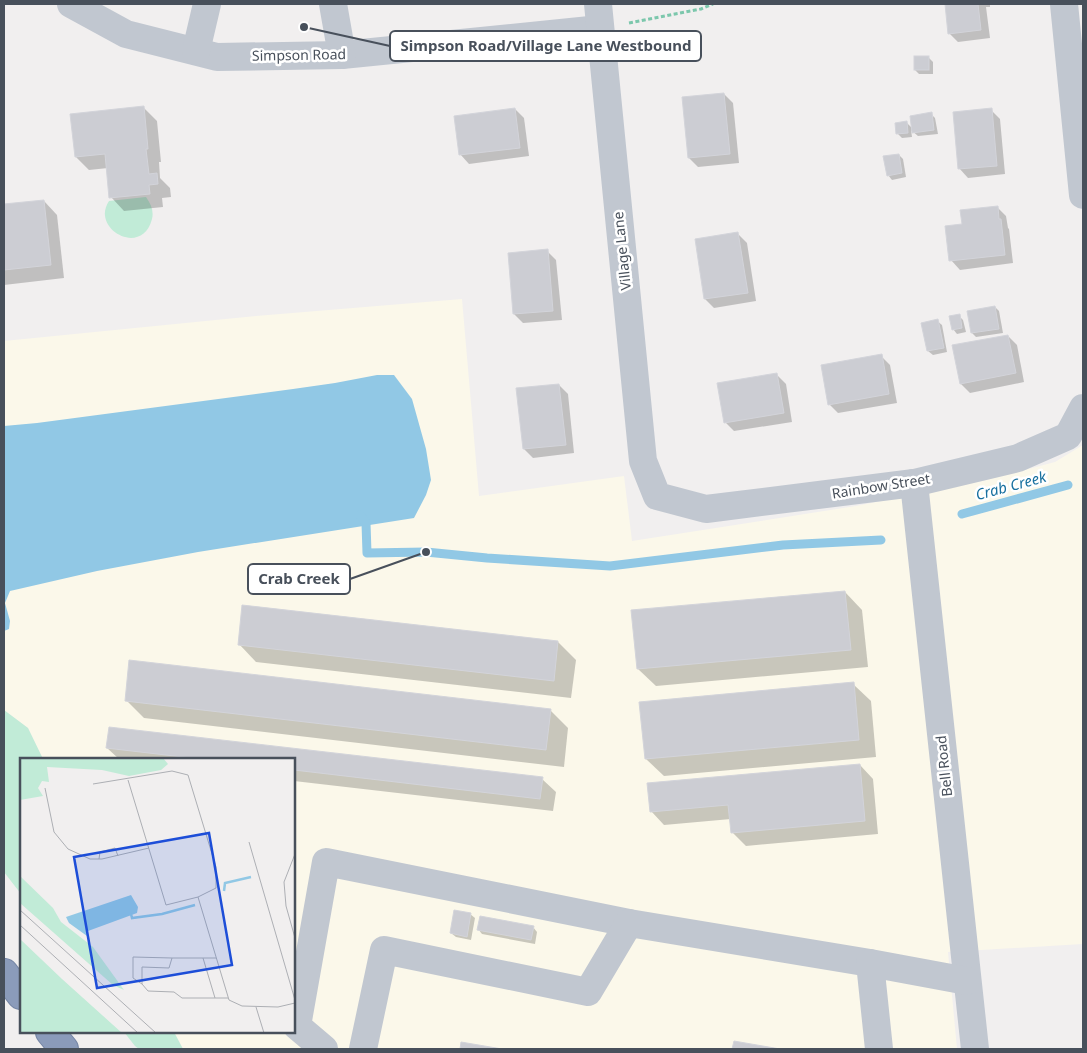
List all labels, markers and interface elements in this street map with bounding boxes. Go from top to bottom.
callout: Simpson Road/Village Lane Westbound [390,31,701,61]
text: Simpson Road/Village Lane Westbound [401,35,691,55]
street label: Simpson Road [252,44,346,65]
street label: Village Lane [608,211,635,291]
water label: Crab Creek [973,466,1049,504]
street label: Rainbow Street [830,468,931,503]
callout: Crab Creek [248,564,350,594]
text: Crab Creek [258,568,341,588]
street label: Bell Road [931,734,956,798]
inset map [20,758,295,1033]

